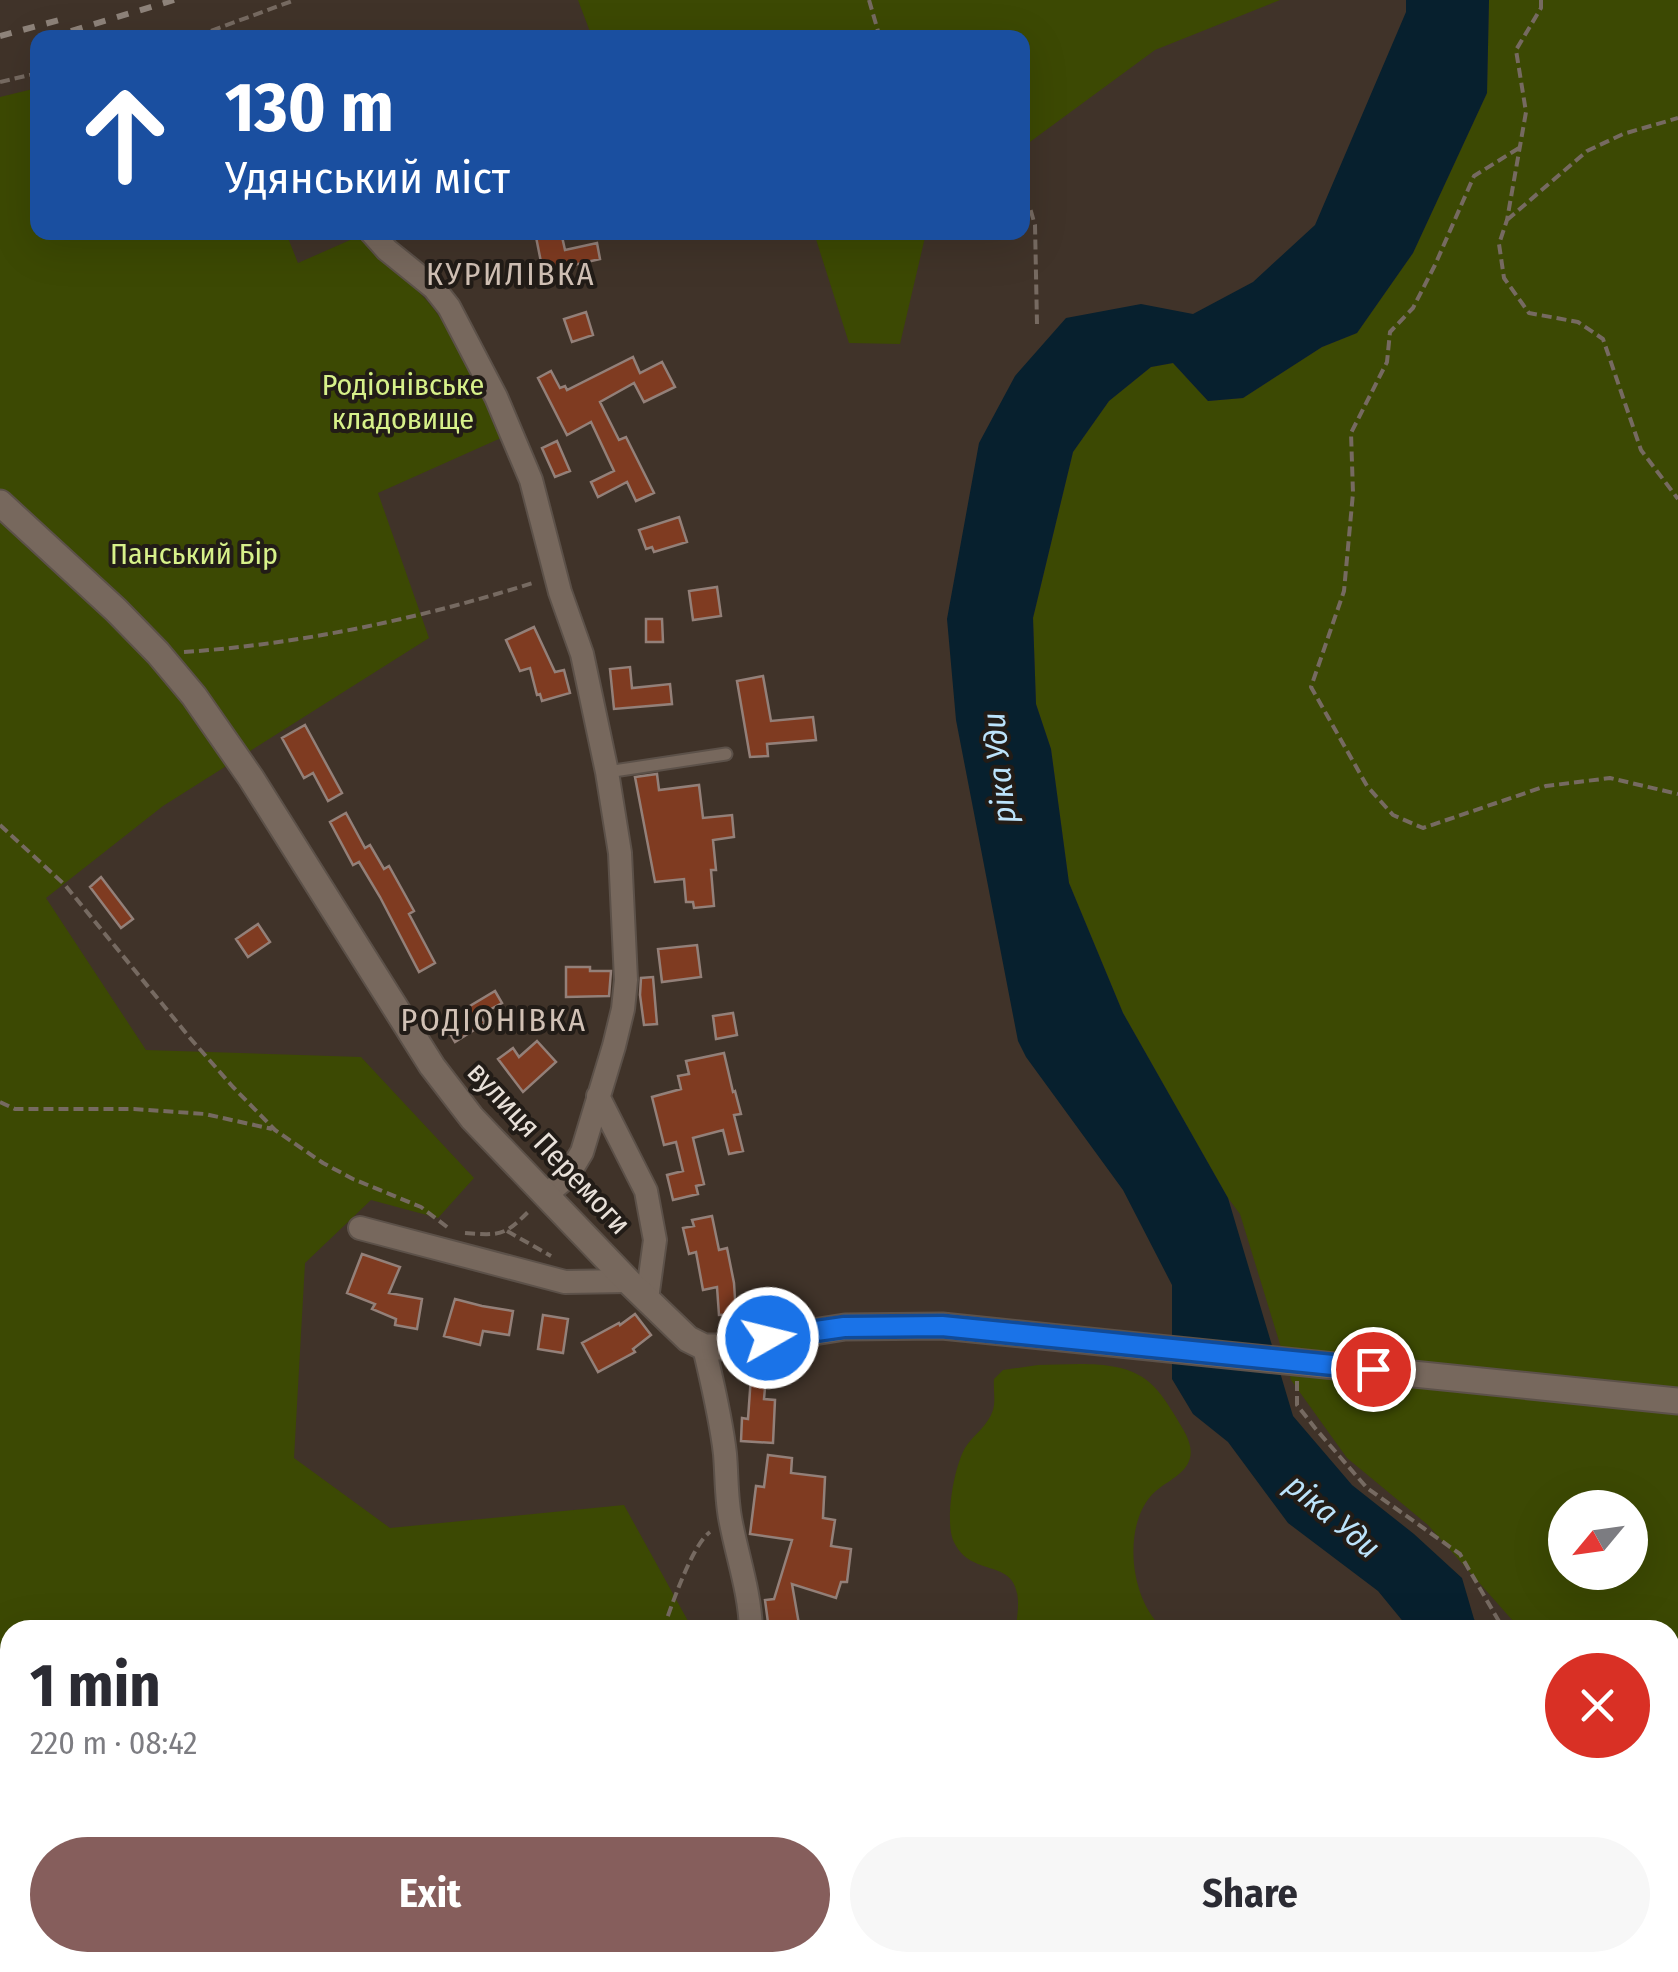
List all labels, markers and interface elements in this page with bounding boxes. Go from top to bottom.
text: 130 m [225,66,394,150]
icon: ahead [60,70,190,200]
text: Удянський міст [225,151,510,205]
district label: КУРИЛІВКА [426,255,596,293]
park label: Родіонівське кладовище [322,367,484,437]
park label: Панський Бір [110,536,278,572]
water label: ріка Уди [974,711,1024,825]
district label: РОДІОНІВКА [401,1001,587,1039]
street label: вулиця Перемоги [460,1054,638,1242]
position arrow [716,1286,820,1390]
pin [1331,1327,1416,1412]
icon: arrive [1346,1342,1401,1397]
water label: ріка Уди [1278,1466,1388,1566]
north arrow [1548,1490,1648,1590]
map controls [1548,1490,1648,1590]
text: 1 min [30,1650,161,1722]
button: close [1545,1653,1650,1758]
text: 220 m · 08:42 [30,1724,197,1762]
button: Exit [30,1837,830,1952]
button: Share [850,1837,1650,1952]

